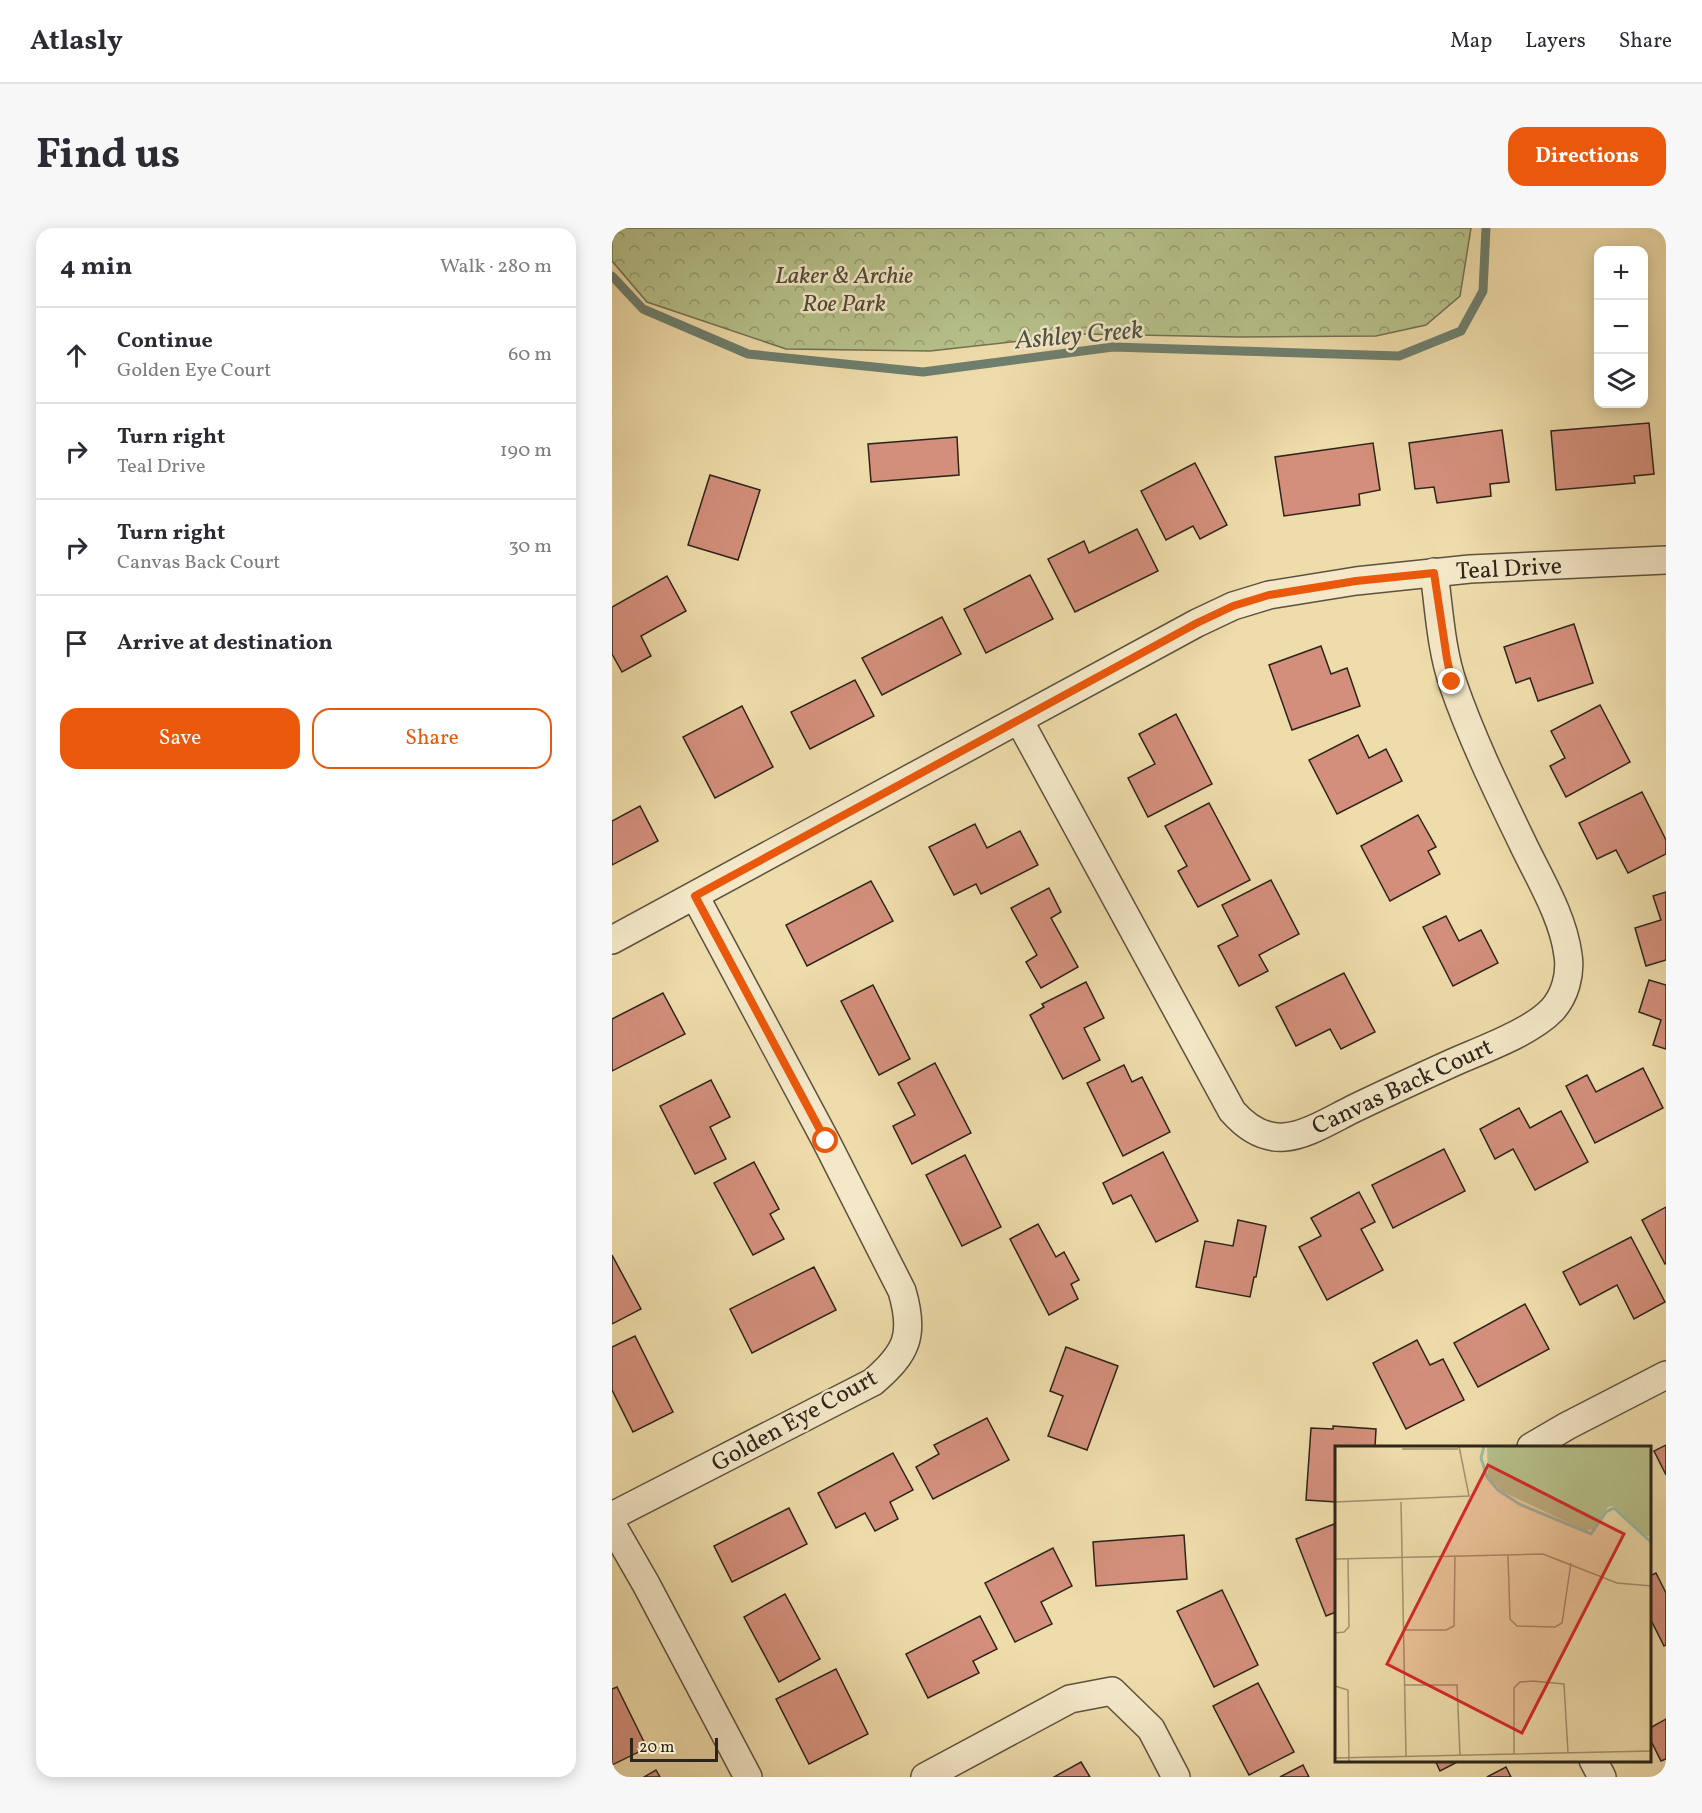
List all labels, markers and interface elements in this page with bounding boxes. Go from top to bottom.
text: Atlasly [30,22,123,61]
text: Map [1450,27,1492,56]
text: Layers [1525,27,1586,56]
text: Share [1619,27,1672,56]
text: Find us [36,127,180,186]
button: Directions [1508,127,1666,186]
map controls [1594,246,1648,408]
button: + [1594,246,1648,300]
text: 4 min [60,249,132,285]
text: Walk · 280 m [440,253,552,281]
park label: Laker & Archie Roe Park [775,260,913,322]
button: − [1594,300,1648,354]
water label: Ashley Creek [1013,312,1145,360]
text: Continue [117,326,213,357]
icon: ahead [60,339,93,372]
text: 60 m [508,341,552,369]
button: layers [1594,354,1648,408]
text: Golden Eye Court [117,357,271,385]
text: Turn right [117,422,225,453]
icon: right [60,435,93,468]
text: 190 m [500,437,552,465]
text: Teal Drive [117,453,206,481]
text: Turn right [117,518,225,549]
icon: right [60,531,93,564]
text: 30 m [508,533,552,561]
text: Canvas Back Court [117,549,280,577]
street label: Teal Drive [1455,550,1563,590]
icon: arrive [60,627,93,660]
text: Arrive at destination [117,628,333,659]
route end [1438,668,1464,694]
button: Save [60,708,300,769]
button: Share [312,708,552,769]
street label: Canvas Back Court [1307,1031,1499,1145]
route start [812,1127,838,1153]
street label: Golden Eye Court [706,1362,884,1481]
inset map [1335,1446,1651,1762]
scale bar [630,1735,718,1762]
text: 20 m [639,1737,674,1759]

